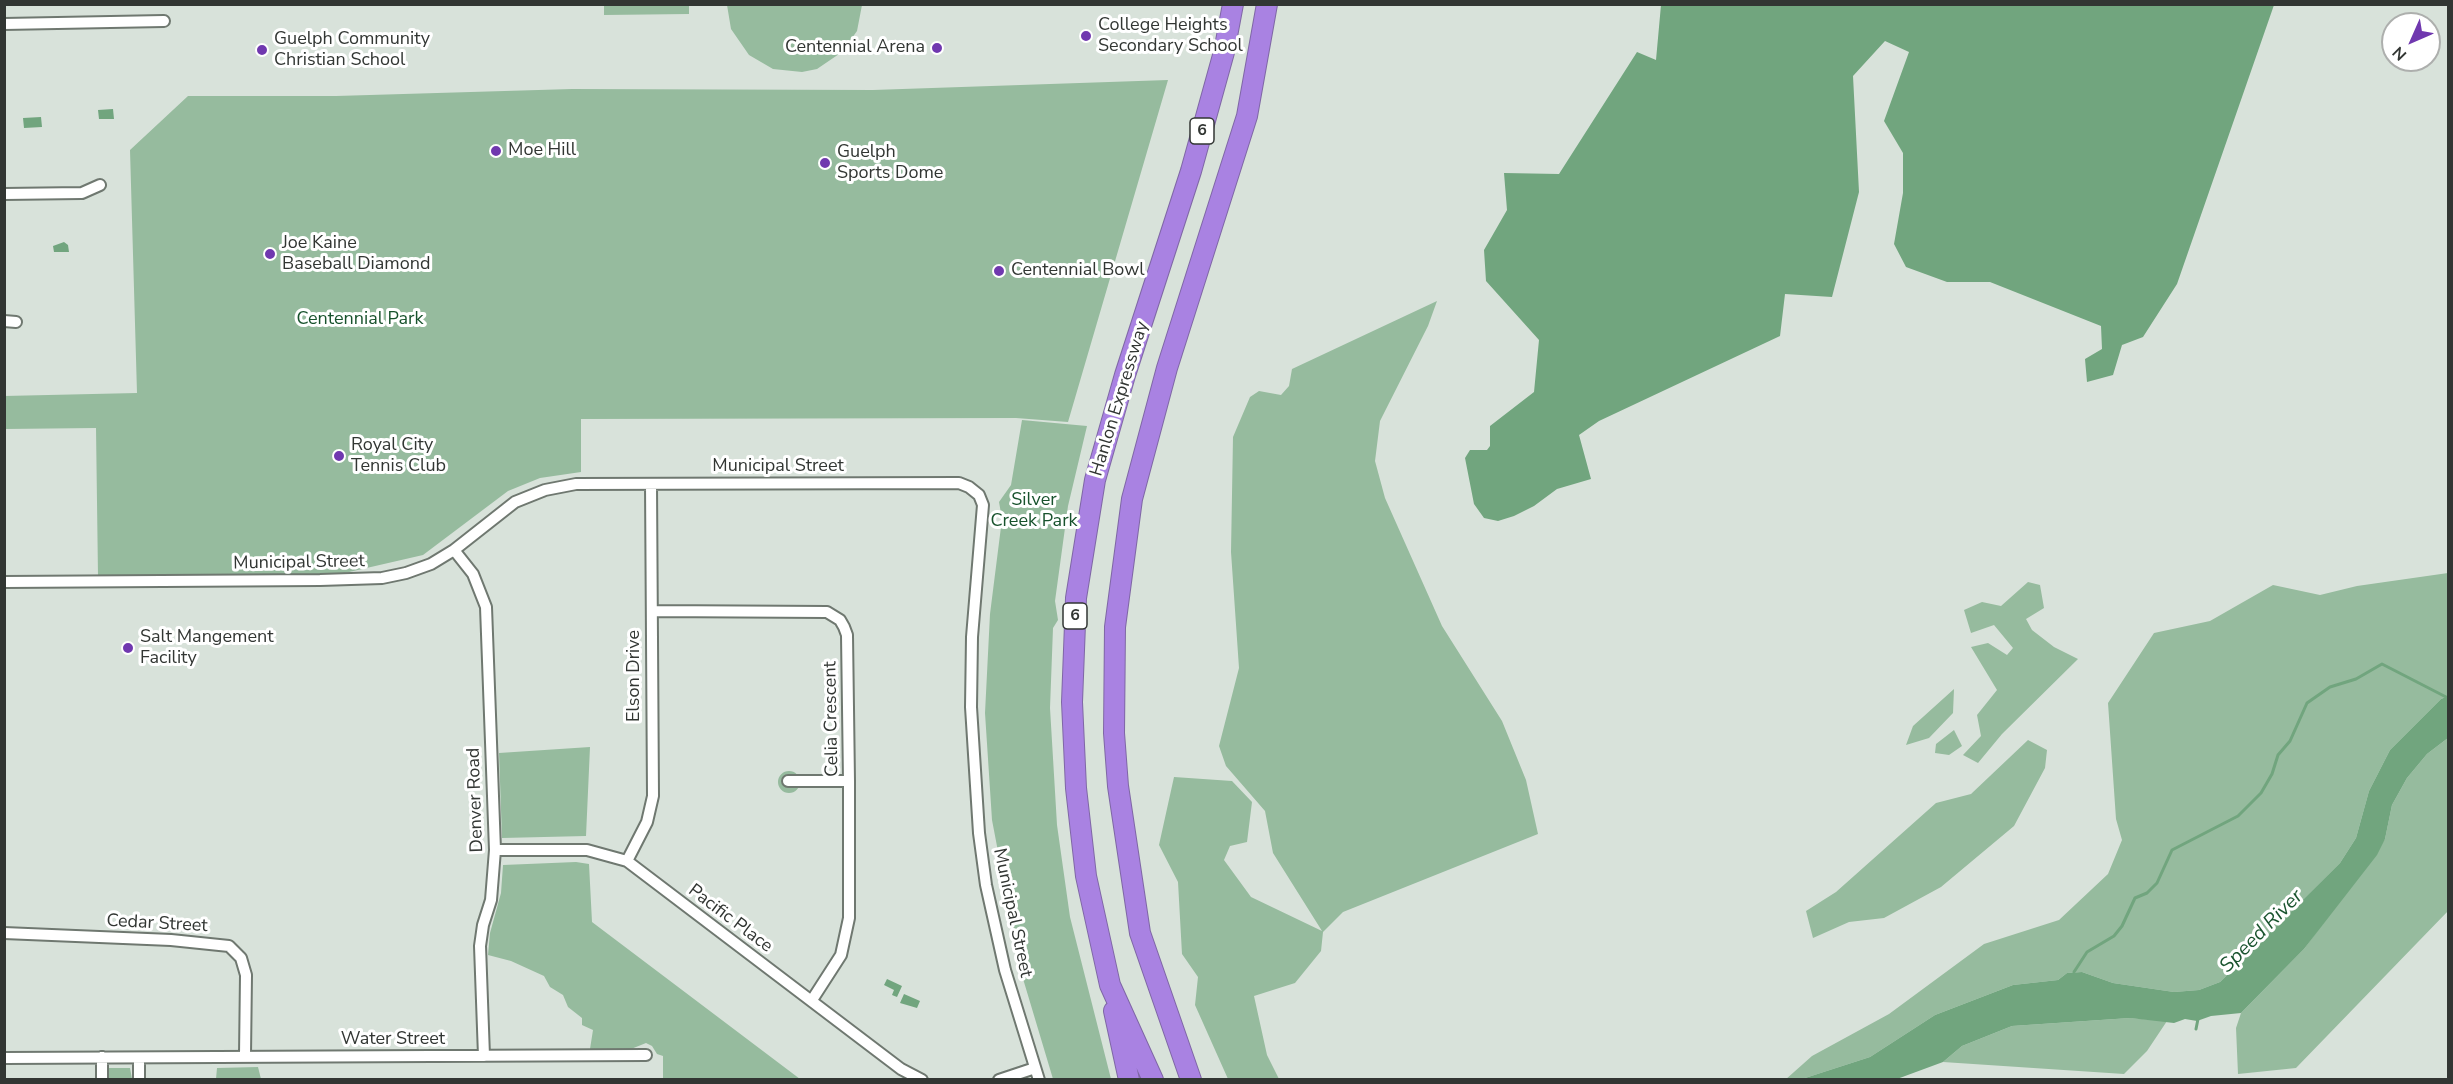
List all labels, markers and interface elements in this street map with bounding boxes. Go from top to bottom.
north arrow [2381,12,2441,72]
place label: College Heights Secondary School [1098,15,1243,57]
place label: Guelph Community Christian School [274,29,430,72]
marker: College Heights Secondary School [1079,29,1093,43]
place label: Centennial Arena [785,37,925,59]
marker: Centennial Arena [930,41,944,55]
text: N [2388,41,2412,65]
marker: Guelph Community Christian School [255,43,269,57]
road number: 6 [1190,118,1214,144]
place label: Moe Hill [508,140,576,162]
place label: Guelph Sports Dome [837,142,943,184]
marker: Moe Hill [489,144,503,158]
marker: Guelph Sports Dome [818,156,832,170]
place label: Joe Kaine Baseball Diamond [282,233,430,276]
marker: Joe Kaine Baseball Diamond [263,247,277,261]
place label: Centennial Bowl [1011,260,1145,282]
marker: Centennial Bowl [992,264,1006,278]
park label: Centennial Park [296,309,424,331]
street label: Hanlon Expressway [1086,319,1154,479]
place label: Royal City Tennis Club [351,435,446,478]
marker: Royal City Tennis Club [332,449,346,463]
street label: Municipal Street [712,456,844,478]
park label: Silver Creek Park [990,490,1078,532]
street label: Municipal Street [233,551,365,575]
road number: 6 [1063,603,1087,629]
place label: Salt Mangement Facility [140,627,273,670]
street label: Elson Drive [624,630,646,722]
marker: Salt Mangement Facility [121,641,135,655]
street label: Celia Crescent [820,661,844,777]
street label: Denver Road [463,747,489,853]
street label: Municipal Street [988,846,1036,980]
street label: Pacific Place [684,880,776,958]
water label: Speed River [2215,885,2309,979]
street label: Cedar Street [106,911,208,937]
street label: Water Street [341,1029,445,1051]

